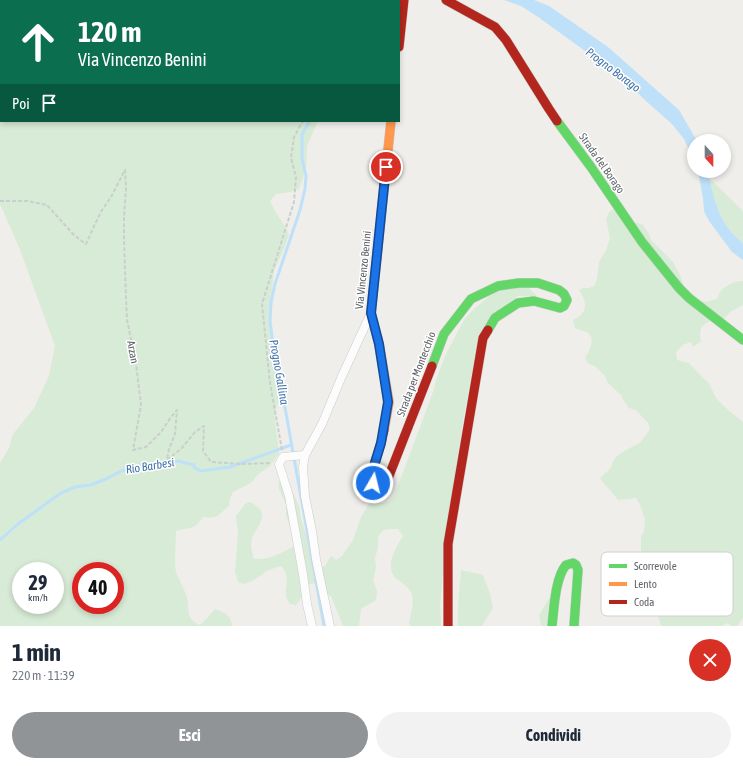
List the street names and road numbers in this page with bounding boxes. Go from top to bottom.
street label: Strada del Borago [577,131,627,195]
street label: Via Vincenzo Benini [353,230,373,310]
street label: Strada per Montecchio [394,330,438,418]
street label: Arzan [125,340,141,364]

